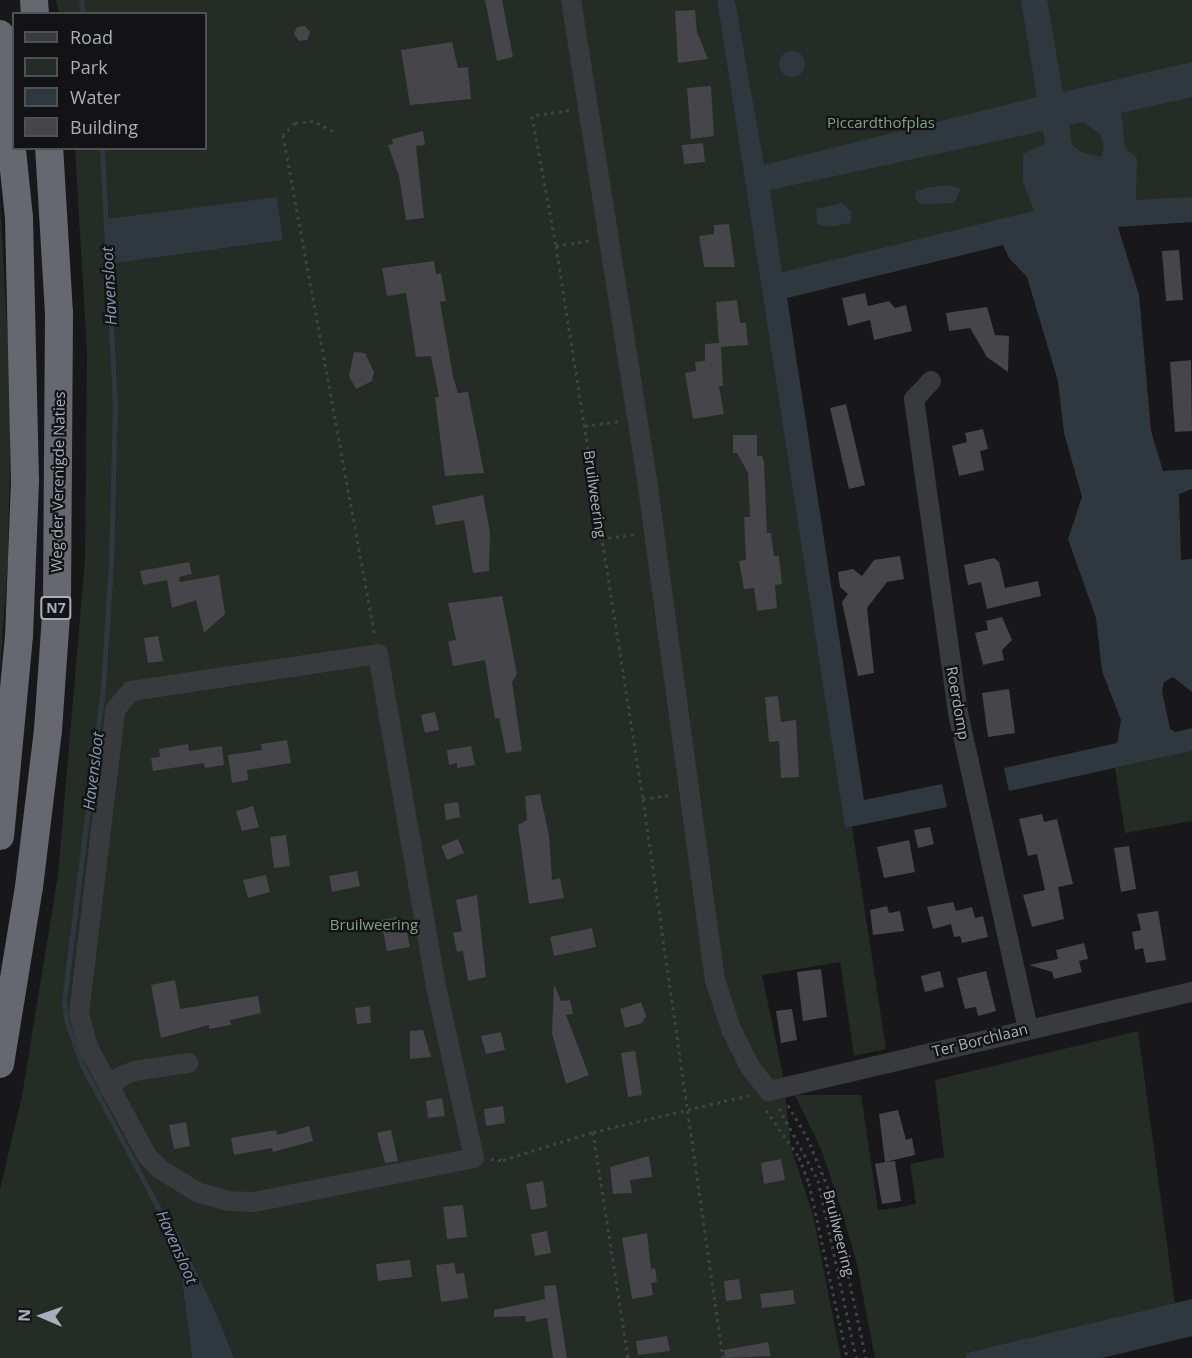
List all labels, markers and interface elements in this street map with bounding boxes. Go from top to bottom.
legend [12,12,207,150]
text: Road [70,25,113,49]
text: Park [70,55,108,79]
text: Water [70,85,121,109]
park label: Piccardthofplas [827,114,935,132]
text: Building [70,115,138,139]
water label: Havensloot [97,246,121,326]
street label: Weg der Verenigde Naties [47,391,69,573]
street label: Bruilweering [580,449,610,539]
road number: N7 [40,597,72,619]
street label: Roerdomp [943,665,973,741]
water label: Havensloot [79,731,107,811]
park label: Bruilweering [330,916,418,934]
street label: Ter Borchlaan [930,1019,1030,1061]
street label: Bruilweering [820,1188,858,1278]
water label: Havensloot [152,1207,202,1287]
north arrow [12,1286,72,1346]
text: N [13,1308,35,1322]

